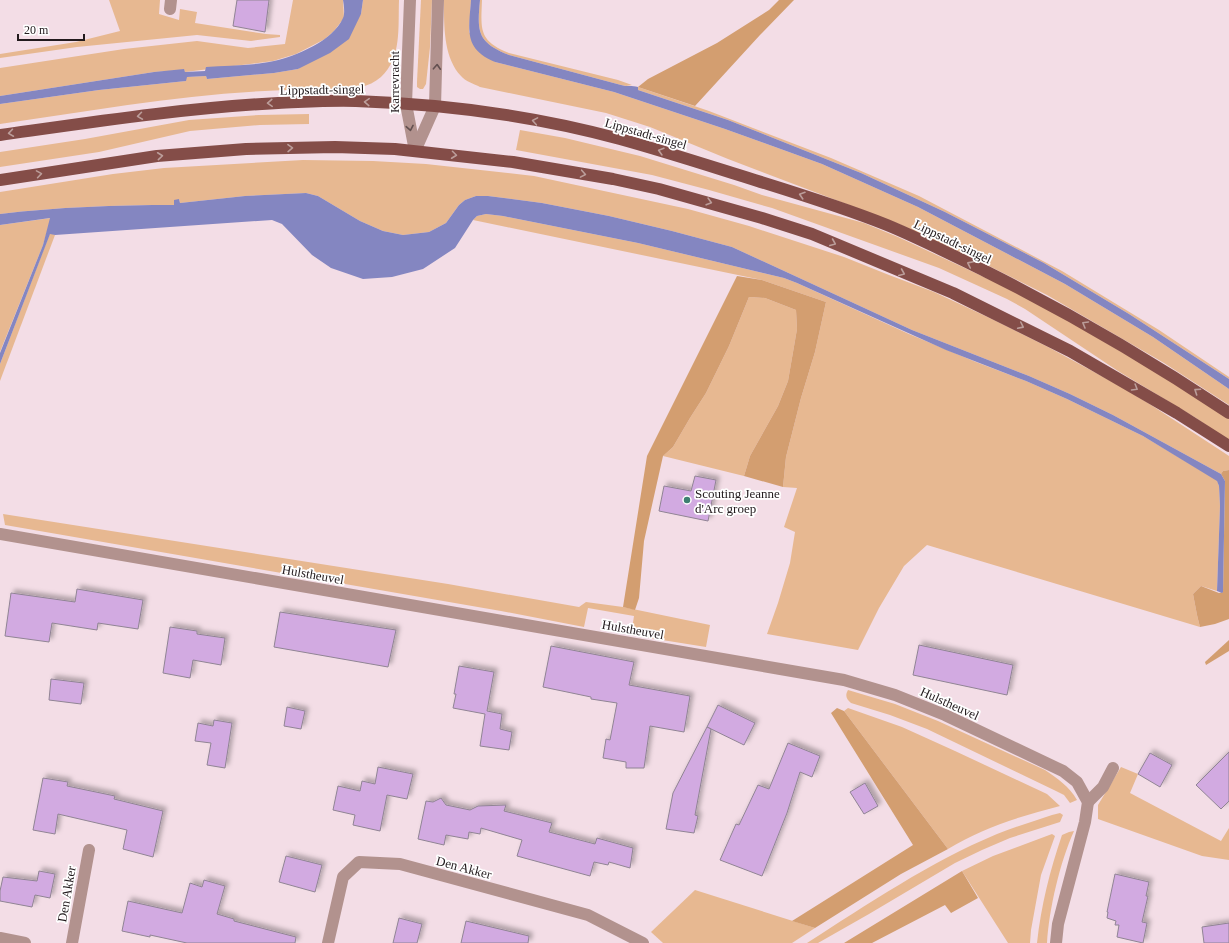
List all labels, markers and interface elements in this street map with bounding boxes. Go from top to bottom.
scale bar [18,16,84,42]
text: 20 m [24,23,49,37]
street label: Karrevracht [387,51,402,113]
one-way arrow [433,64,441,70]
street label: Lippstadt-singel [280,81,365,98]
one-way arrow [364,97,370,106]
one-way arrow [267,99,273,108]
one-way arrow [137,111,143,120]
street label: Lippstadt-singel [603,115,689,152]
one-way arrow [531,117,538,125]
one-way arrow [406,125,414,131]
one-way arrow [8,128,14,137]
one-way arrow [287,144,293,152]
one-way arrow [658,147,665,156]
one-way arrow [451,150,457,159]
one-way arrow [157,152,163,161]
one-way arrow [579,169,586,177]
one-way arrow [35,170,42,179]
one-way arrow [798,191,805,199]
one-way arrow [706,197,713,206]
street label: Lippstadt-singel [912,216,994,267]
one-way arrow [828,238,836,246]
one-way arrow [967,261,974,269]
one-way arrow [899,268,906,276]
one-way arrow [1016,321,1024,329]
one-way arrow [1082,321,1089,329]
one-way arrow [1131,384,1138,391]
one-way arrow [1194,389,1201,396]
place label: Scouting Jeanne d'Arc groep [695,486,780,516]
marker: Scouting Jeanne d'Arc groep [682,495,692,505]
street label: Hulstheuvel [281,562,346,587]
street label: Hulstheuvel [601,617,666,642]
street label: Hulstheuvel [918,684,982,723]
street label: Den Akker [435,853,494,882]
street label: Den Akker [54,864,79,923]

